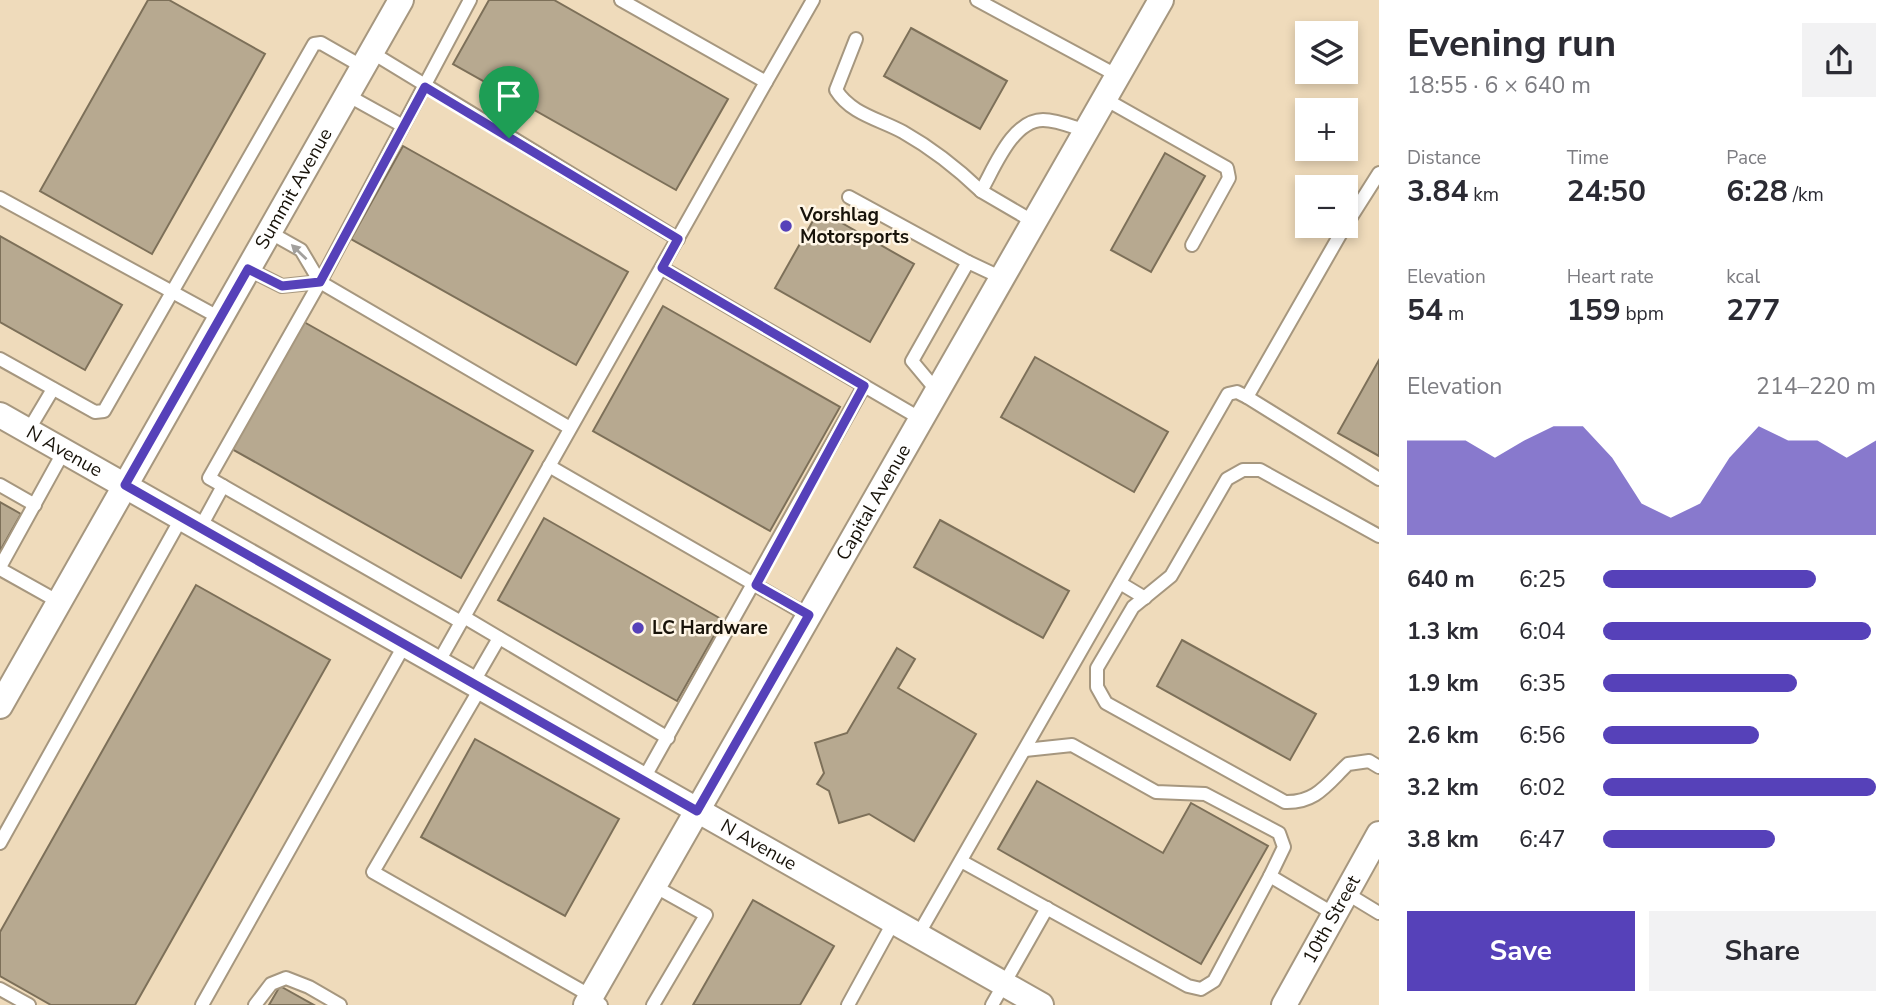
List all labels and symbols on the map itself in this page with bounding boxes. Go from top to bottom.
pin [479,66,539,138]
street label: Summit Avenue [249,123,339,254]
place label: Vorshlag Motorsports [799,202,909,250]
marker: Vorshlag Motorsports [778,218,794,234]
one-way arrow [291,244,308,261]
street label: N Avenue [22,420,107,483]
street label: Capital Avenue [830,440,917,565]
place label: LC Hardware [652,615,768,641]
marker: LC Hardware [630,620,646,636]
street label: N Avenue [716,813,801,877]
street label: 10th Street [1297,870,1367,968]

